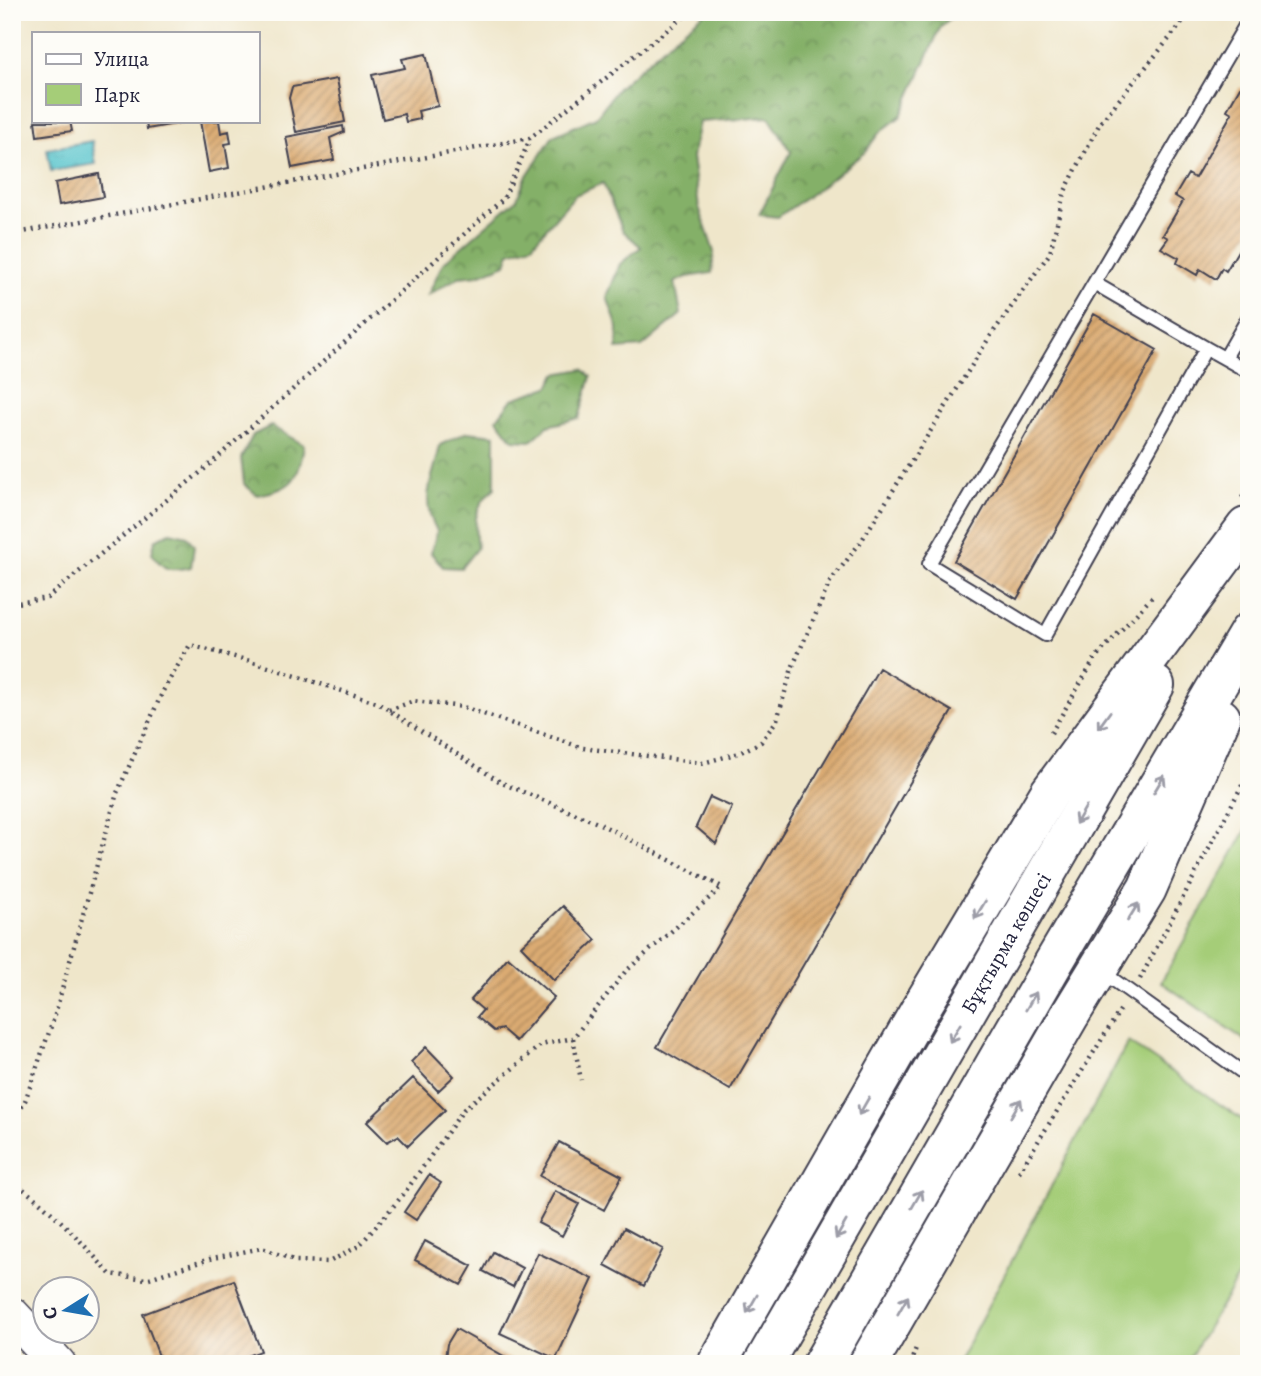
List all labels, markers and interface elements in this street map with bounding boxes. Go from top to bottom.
legend [32,32,259,122]
text: Улица [94,45,149,73]
text: Парк [94,81,140,109]
one-way arrow [1096,710,1111,729]
one-way arrow [1152,775,1166,795]
one-way arrow [1074,804,1088,824]
street label: Бұқтырма көшесі [954,867,1058,1019]
one-way arrow [973,900,987,920]
one-way arrow [1126,903,1140,923]
one-way arrow [1024,992,1038,1012]
one-way arrow [948,1023,962,1043]
one-way arrow [857,1096,871,1116]
one-way arrow [1009,1098,1023,1118]
one-way arrow [911,1189,925,1209]
one-way arrow [834,1219,847,1240]
north arrow [32,1274,102,1344]
one-way arrow [745,1293,759,1313]
one-way arrow [896,1295,910,1315]
text: С [36,1305,64,1321]

